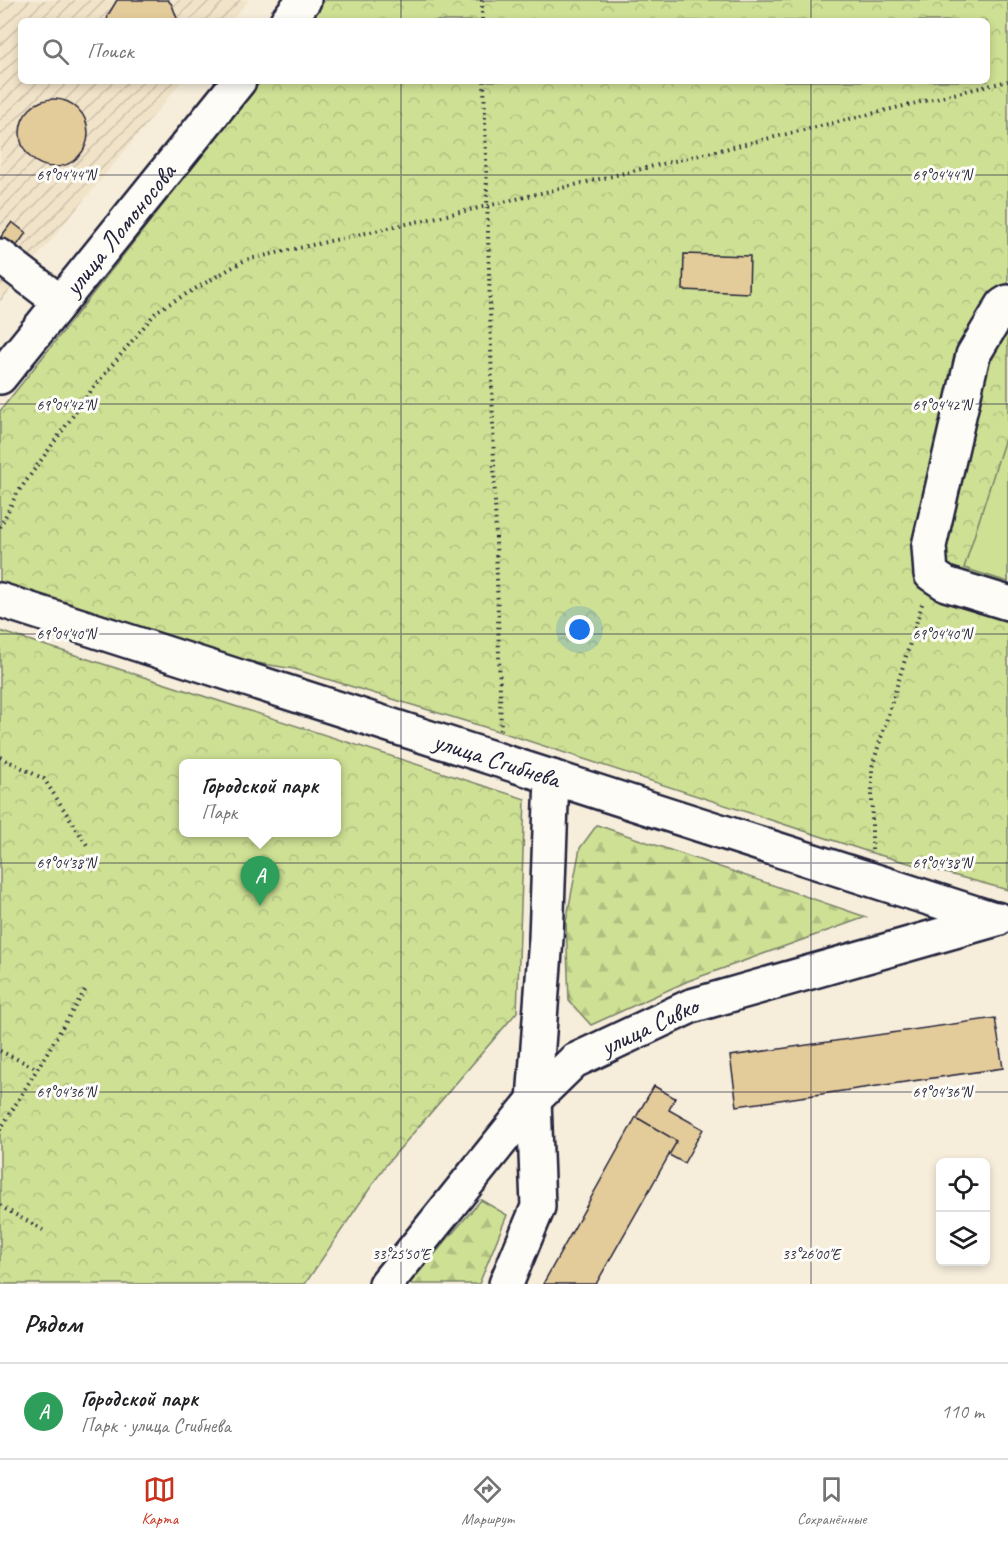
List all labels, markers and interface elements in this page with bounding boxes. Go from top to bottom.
search box [18,18,990,84]
icon: search [39,35,72,68]
text: Поиск [87,37,133,65]
street label: улица Ломоносова [55,155,184,304]
text: 69°04'44"N [36,166,99,185]
text: 69°04'44"N [912,166,975,185]
text: 69°04'42"N [36,396,99,415]
text: 69°04'42"N [912,396,975,415]
your location [565,615,594,644]
text: 69°04'40"N [36,625,99,644]
text: 69°04'40"N [912,625,975,644]
street label: улица Сгибнева [428,724,566,796]
popup [179,759,341,837]
text: Городской парк [201,772,319,800]
text: Парк [201,800,237,825]
text: 69°04'38"N [36,854,99,873]
text: 69°04'38"N [912,854,975,873]
pin: A [240,856,280,906]
street label: улица Сивко [593,988,704,1064]
text: 69°04'36"N [36,1083,99,1102]
text: 69°04'36"N [912,1083,975,1102]
map controls [936,1158,990,1266]
button: locate [936,1158,990,1212]
button: layers [936,1212,990,1266]
text: 33°25'50"E [372,1245,432,1264]
text: 33°26'00"E [782,1245,842,1264]
text: Рядом [24,1307,82,1340]
text: Городской парк [81,1385,198,1413]
text: A [38,1399,49,1424]
text: 110 m [941,1399,984,1424]
text: Парк · улица Сгибнева [81,1413,231,1438]
tab: Карта [142,1473,178,1529]
tab: Маршрут [461,1473,514,1529]
tab: Сохранённые [797,1473,866,1529]

